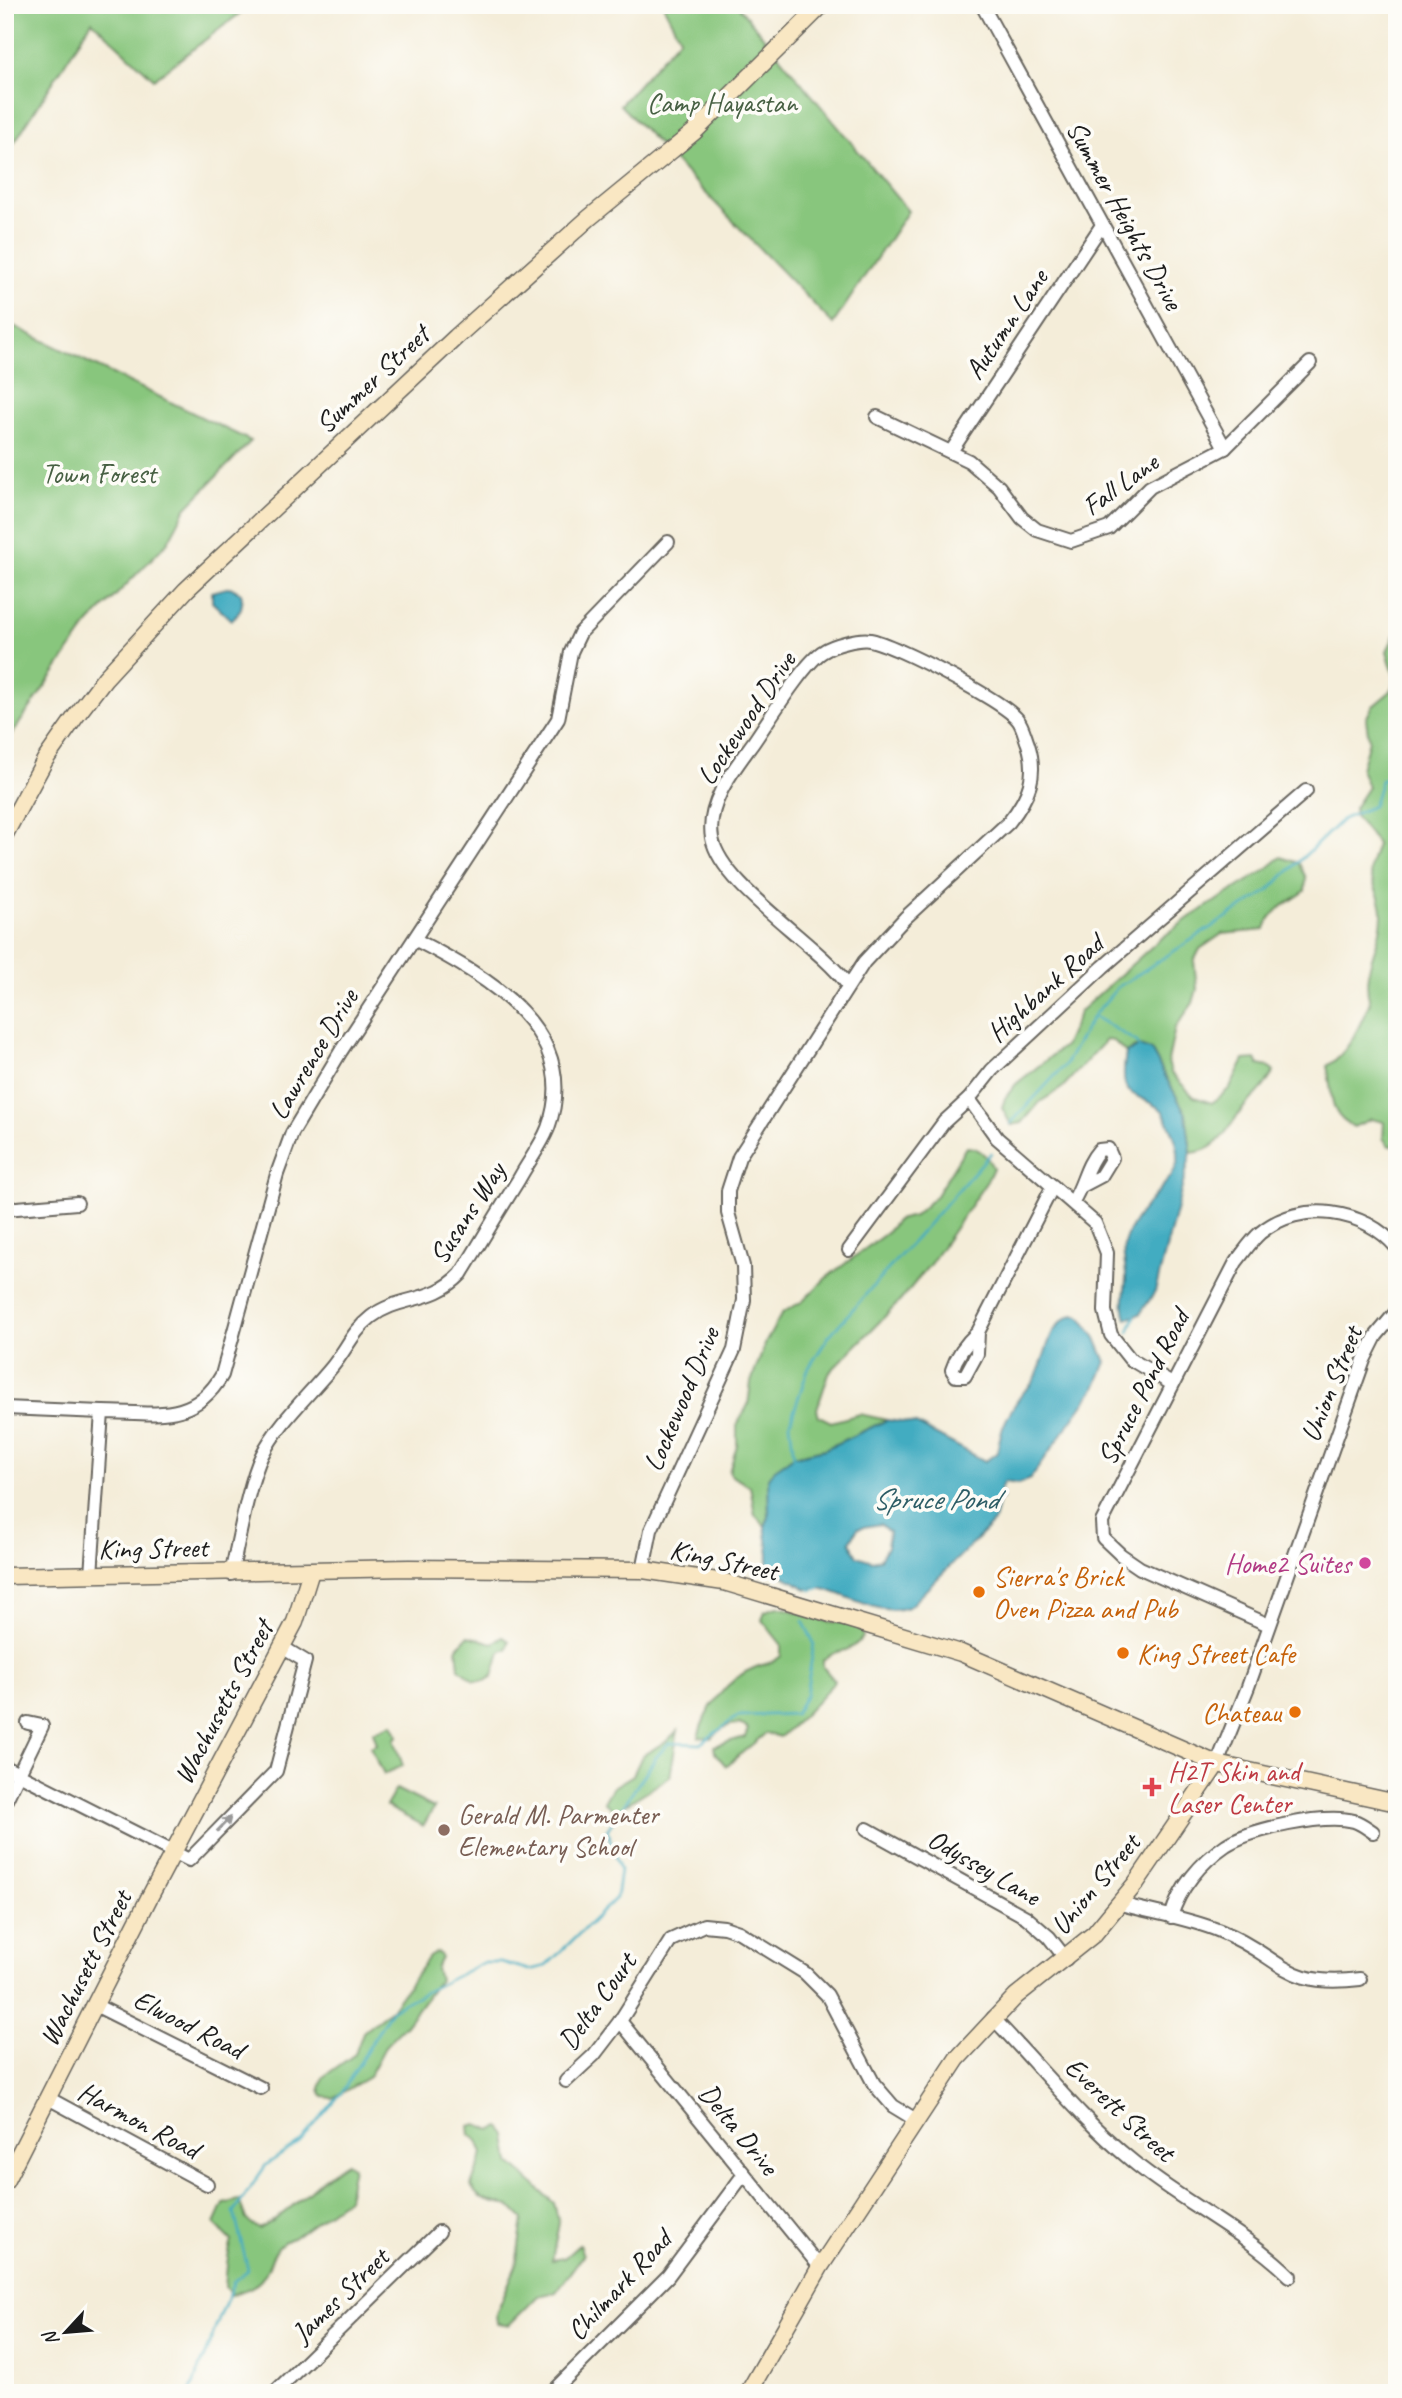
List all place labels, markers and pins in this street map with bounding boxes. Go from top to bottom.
place label: Home2 Suites [1225,1546,1353,1581]
marker: Home2 Suites [1357,1555,1373,1571]
place label: Sierra's Brick Oven Pizza and Pub [993,1559,1179,1626]
marker: Sierra's Brick Oven Pizza and Pub [971,1584,987,1600]
place label: King Street Cafe [1137,1636,1297,1671]
marker: King Street Cafe [1115,1645,1131,1661]
place label: Chateau [1202,1695,1283,1730]
marker: Chateau [1287,1704,1303,1720]
place label: H2T Skin and Laser Center [1168,1754,1304,1821]
marker: H2T Skin and Laser Center [1142,1777,1162,1797]
place label: Gerald M. Parmenter Elementary School [458,1797,660,1864]
marker: Gerald M. Parmenter Elementary School [436,1822,452,1838]

